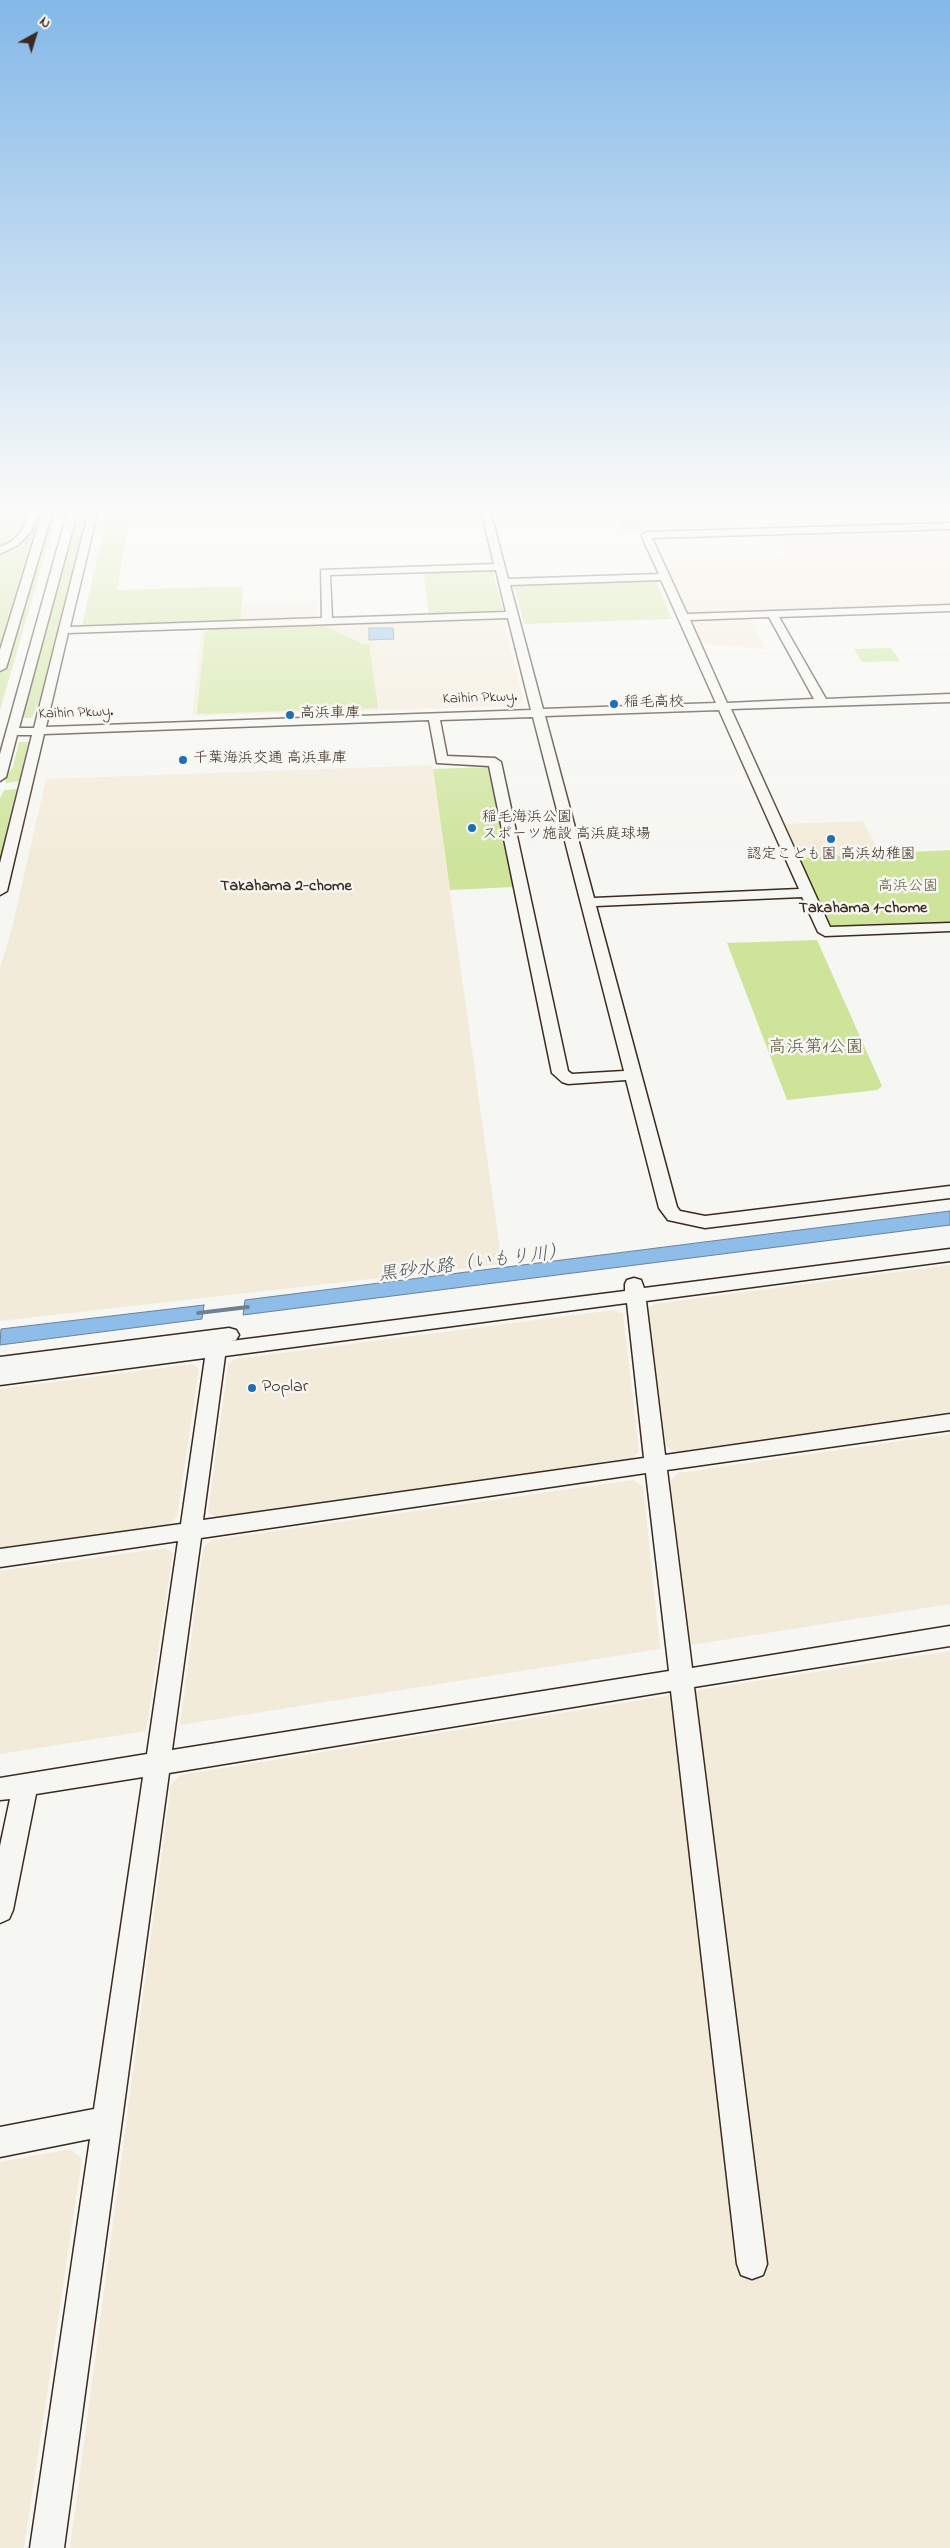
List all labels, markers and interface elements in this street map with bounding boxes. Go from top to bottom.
north arrow [10,10,60,60]
text: N [34,12,55,34]
street label: Kaihin Pkwy. [442,689,518,709]
place label: 稲毛高校 [624,695,684,713]
marker: 稲毛高校 [608,698,620,710]
street label: Kaihin Pkwy. [38,704,114,724]
place label: 高浜車庫 [300,706,360,724]
marker: 高浜車庫 [284,709,296,721]
place label: 千葉海浜交通 高浜車庫 [193,751,347,769]
marker: 千葉海浜交通 高浜車庫 [177,754,189,766]
place label: 稲毛海浜公園 スポーツ施設 高浜庭球場 [482,810,651,845]
marker: 稲毛海浜公園 スポーツ施設 高浜庭球場 [466,822,478,834]
marker: 認定こども園 高浜幼稚園 [825,833,837,845]
place label: 認定こども園 高浜幼稚園 [747,847,915,865]
district label: Takahama 2-chome [220,877,352,897]
park label: 高浜公園 [878,879,938,897]
district label: Takahama 1-chome [799,899,927,919]
park label: 高浜第1公園 [768,1038,864,1060]
water label: 黒砂水路（いもり川） [377,1242,569,1288]
place label: Poplar [262,1377,308,1399]
marker: Poplar [246,1382,258,1394]

